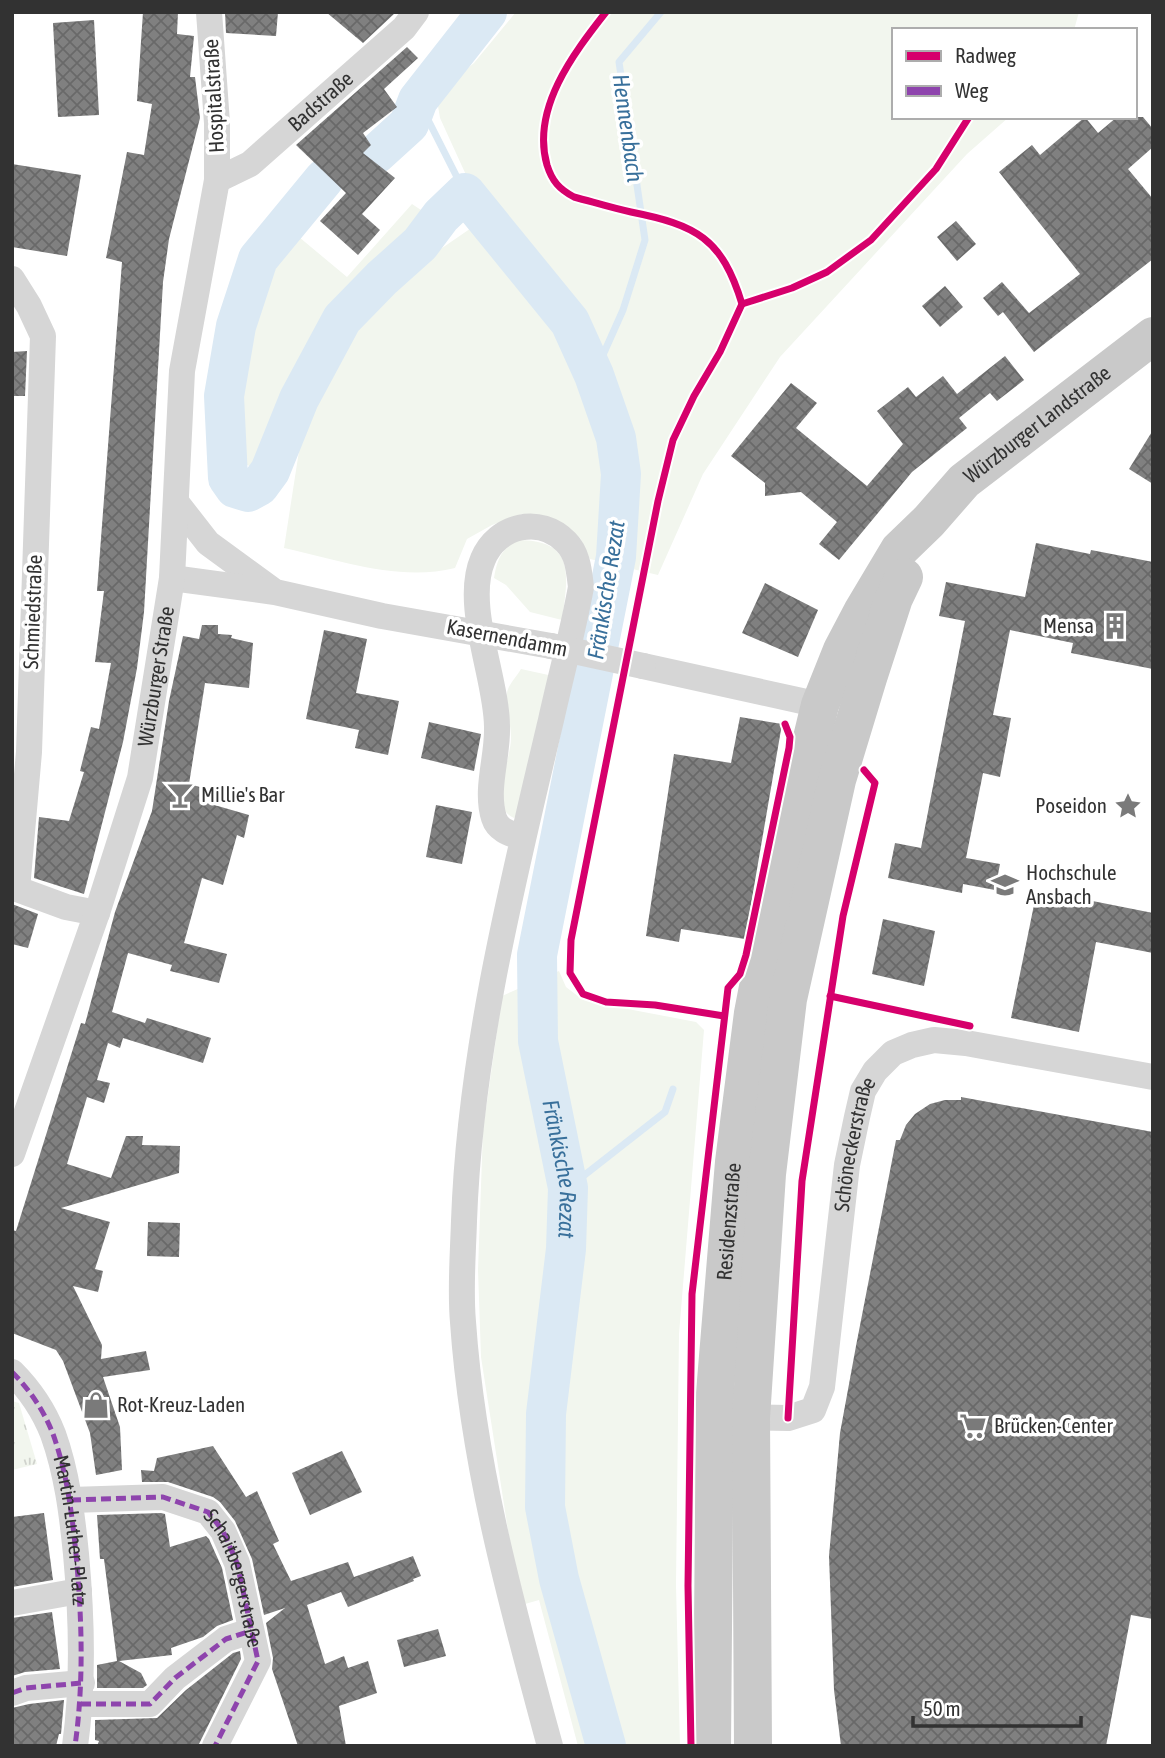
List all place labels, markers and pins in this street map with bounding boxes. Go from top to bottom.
building icon: Mensa [1100,611,1130,641]
place label: Mensa [1043,613,1094,637]
bar icon: Millie's Bar [165,780,195,810]
place label: Millie's Bar [201,782,285,806]
place icon: Poseidon [1113,791,1143,821]
place label: Poseidon [1035,793,1107,817]
place label: Hochschule Ansbach [1026,860,1116,908]
school or university icon: Hochschule Ansbach [990,870,1020,900]
shop icon: Rot-Kreuz-Laden [81,1390,111,1420]
place label: Rot-Kreuz-Laden [117,1392,245,1416]
supermarket icon: Brücken-Center [958,1411,988,1441]
place label: Brücken-Center [994,1413,1113,1437]

